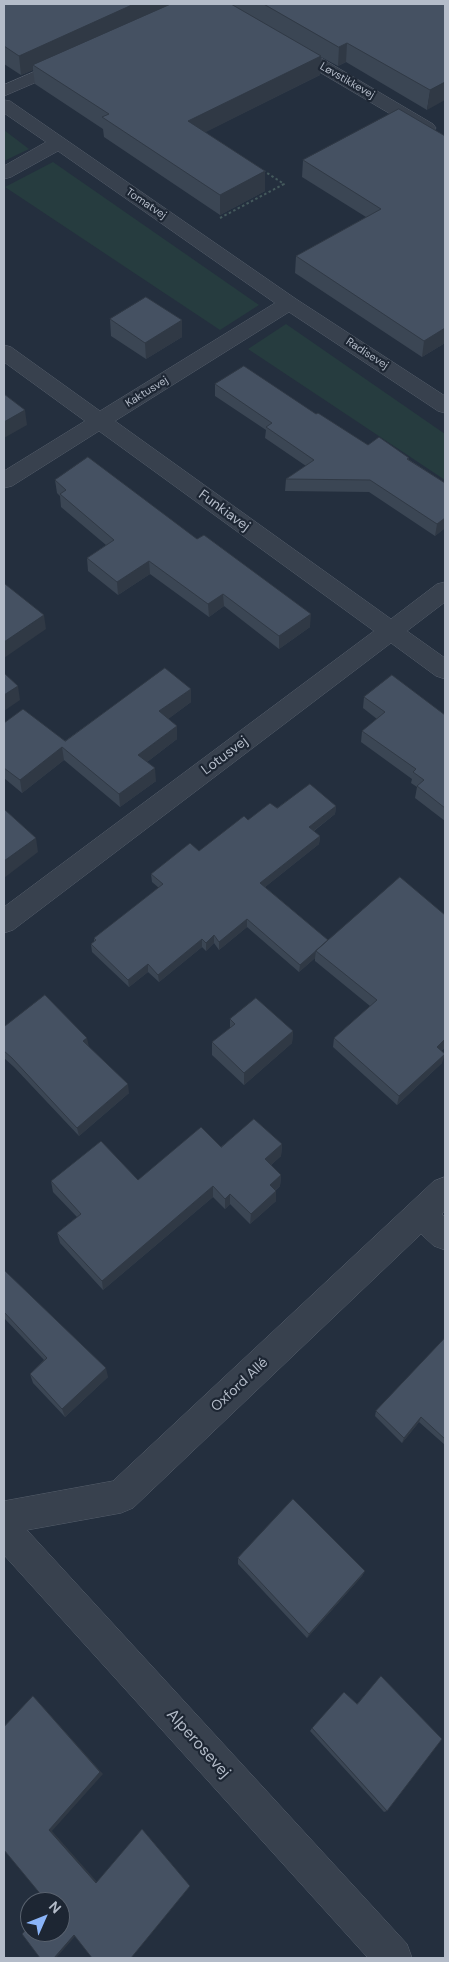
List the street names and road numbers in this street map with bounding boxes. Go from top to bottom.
street label: Løvstikkevej [317,60,377,102]
street label: Tomatvej [123,186,169,222]
street label: Radisevej [343,335,391,373]
street label: Kaktusvej [123,374,171,410]
street label: Funkiavej [195,487,253,535]
street label: Lotusvej [199,733,251,779]
street label: Oxford Allé [208,1354,272,1416]
street label: Alperosevej [162,1706,234,1782]

